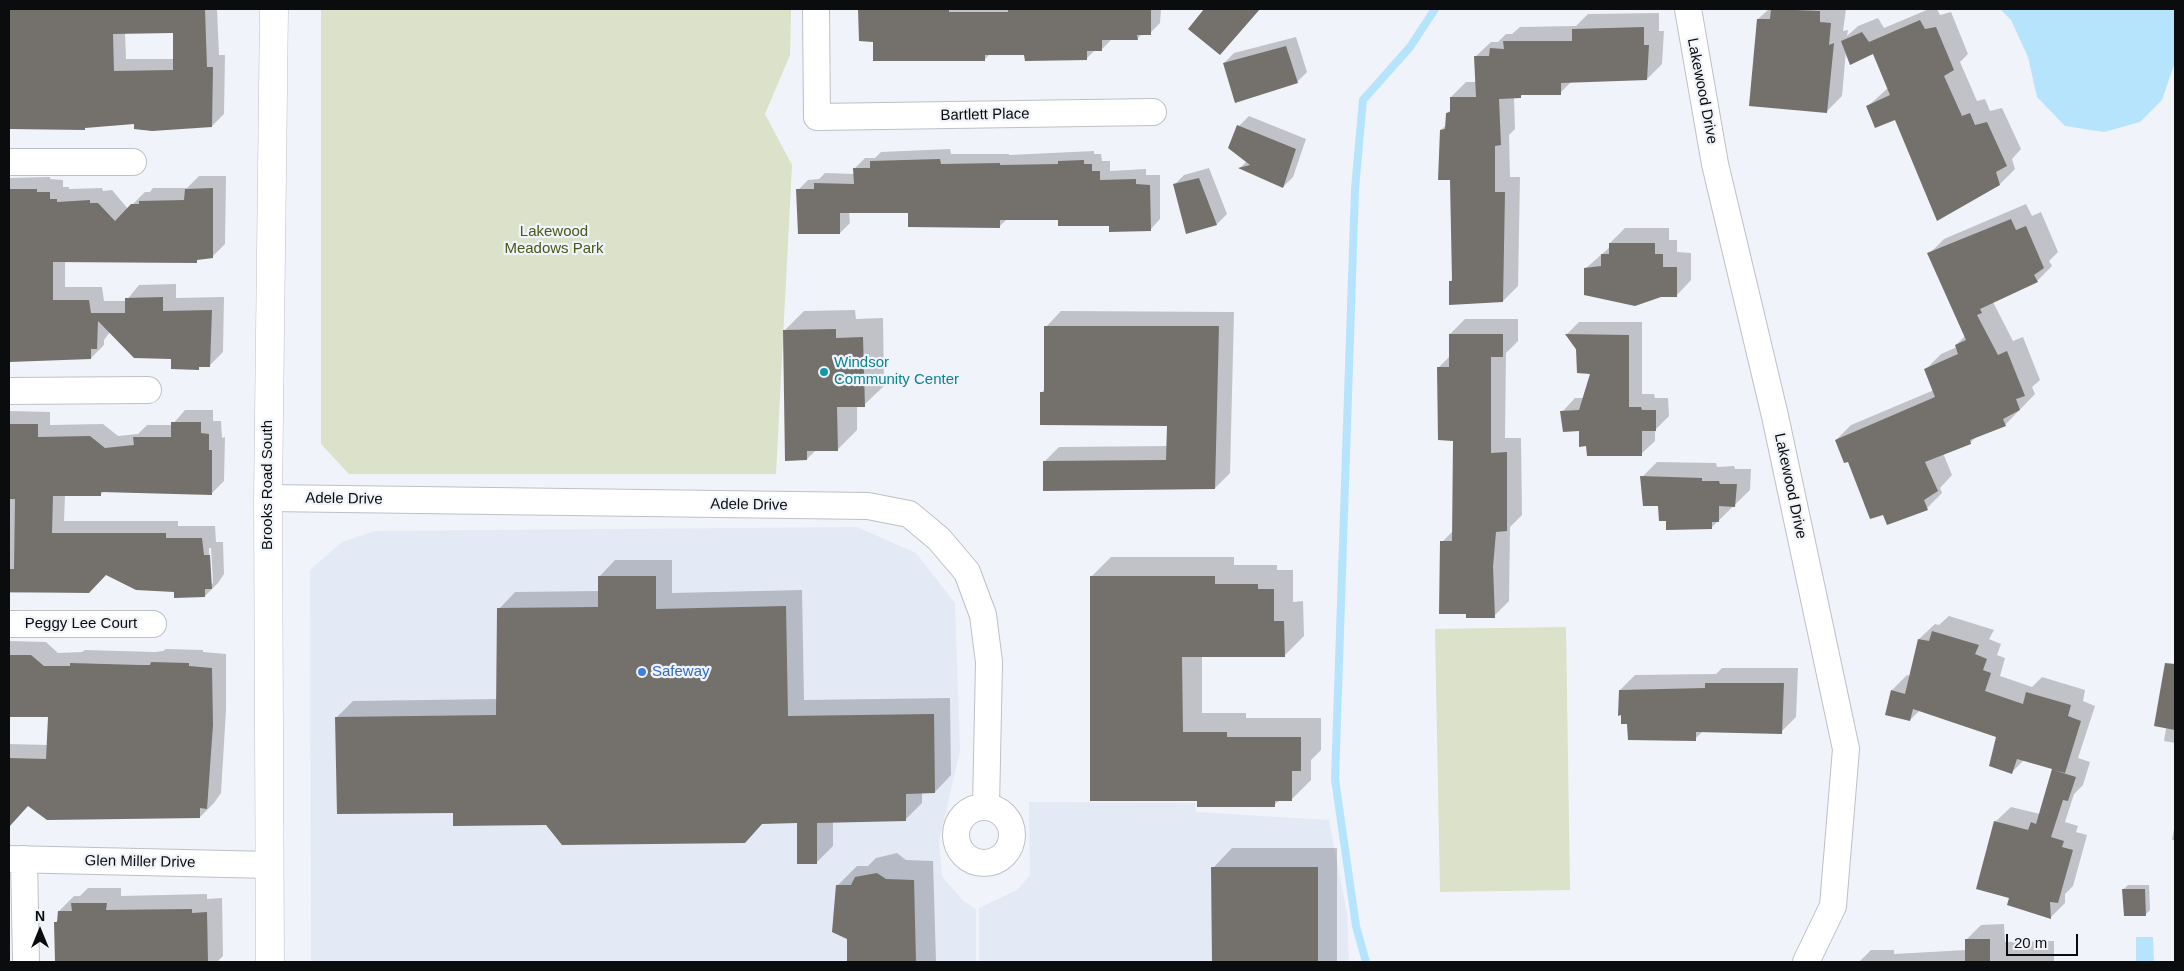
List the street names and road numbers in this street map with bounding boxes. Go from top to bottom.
street label: Lakewood Drive [1683,36,1721,146]
street label: Bartlett Place [940,105,1030,125]
street label: Brooks Road South [259,420,277,550]
street label: Lakewood Drive [1770,432,1810,540]
street label: Adele Drive [305,489,383,509]
street label: Adele Drive [710,495,788,515]
street label: Peggy Lee Court [25,615,137,633]
street label: Glen Miller Drive [84,852,196,872]

